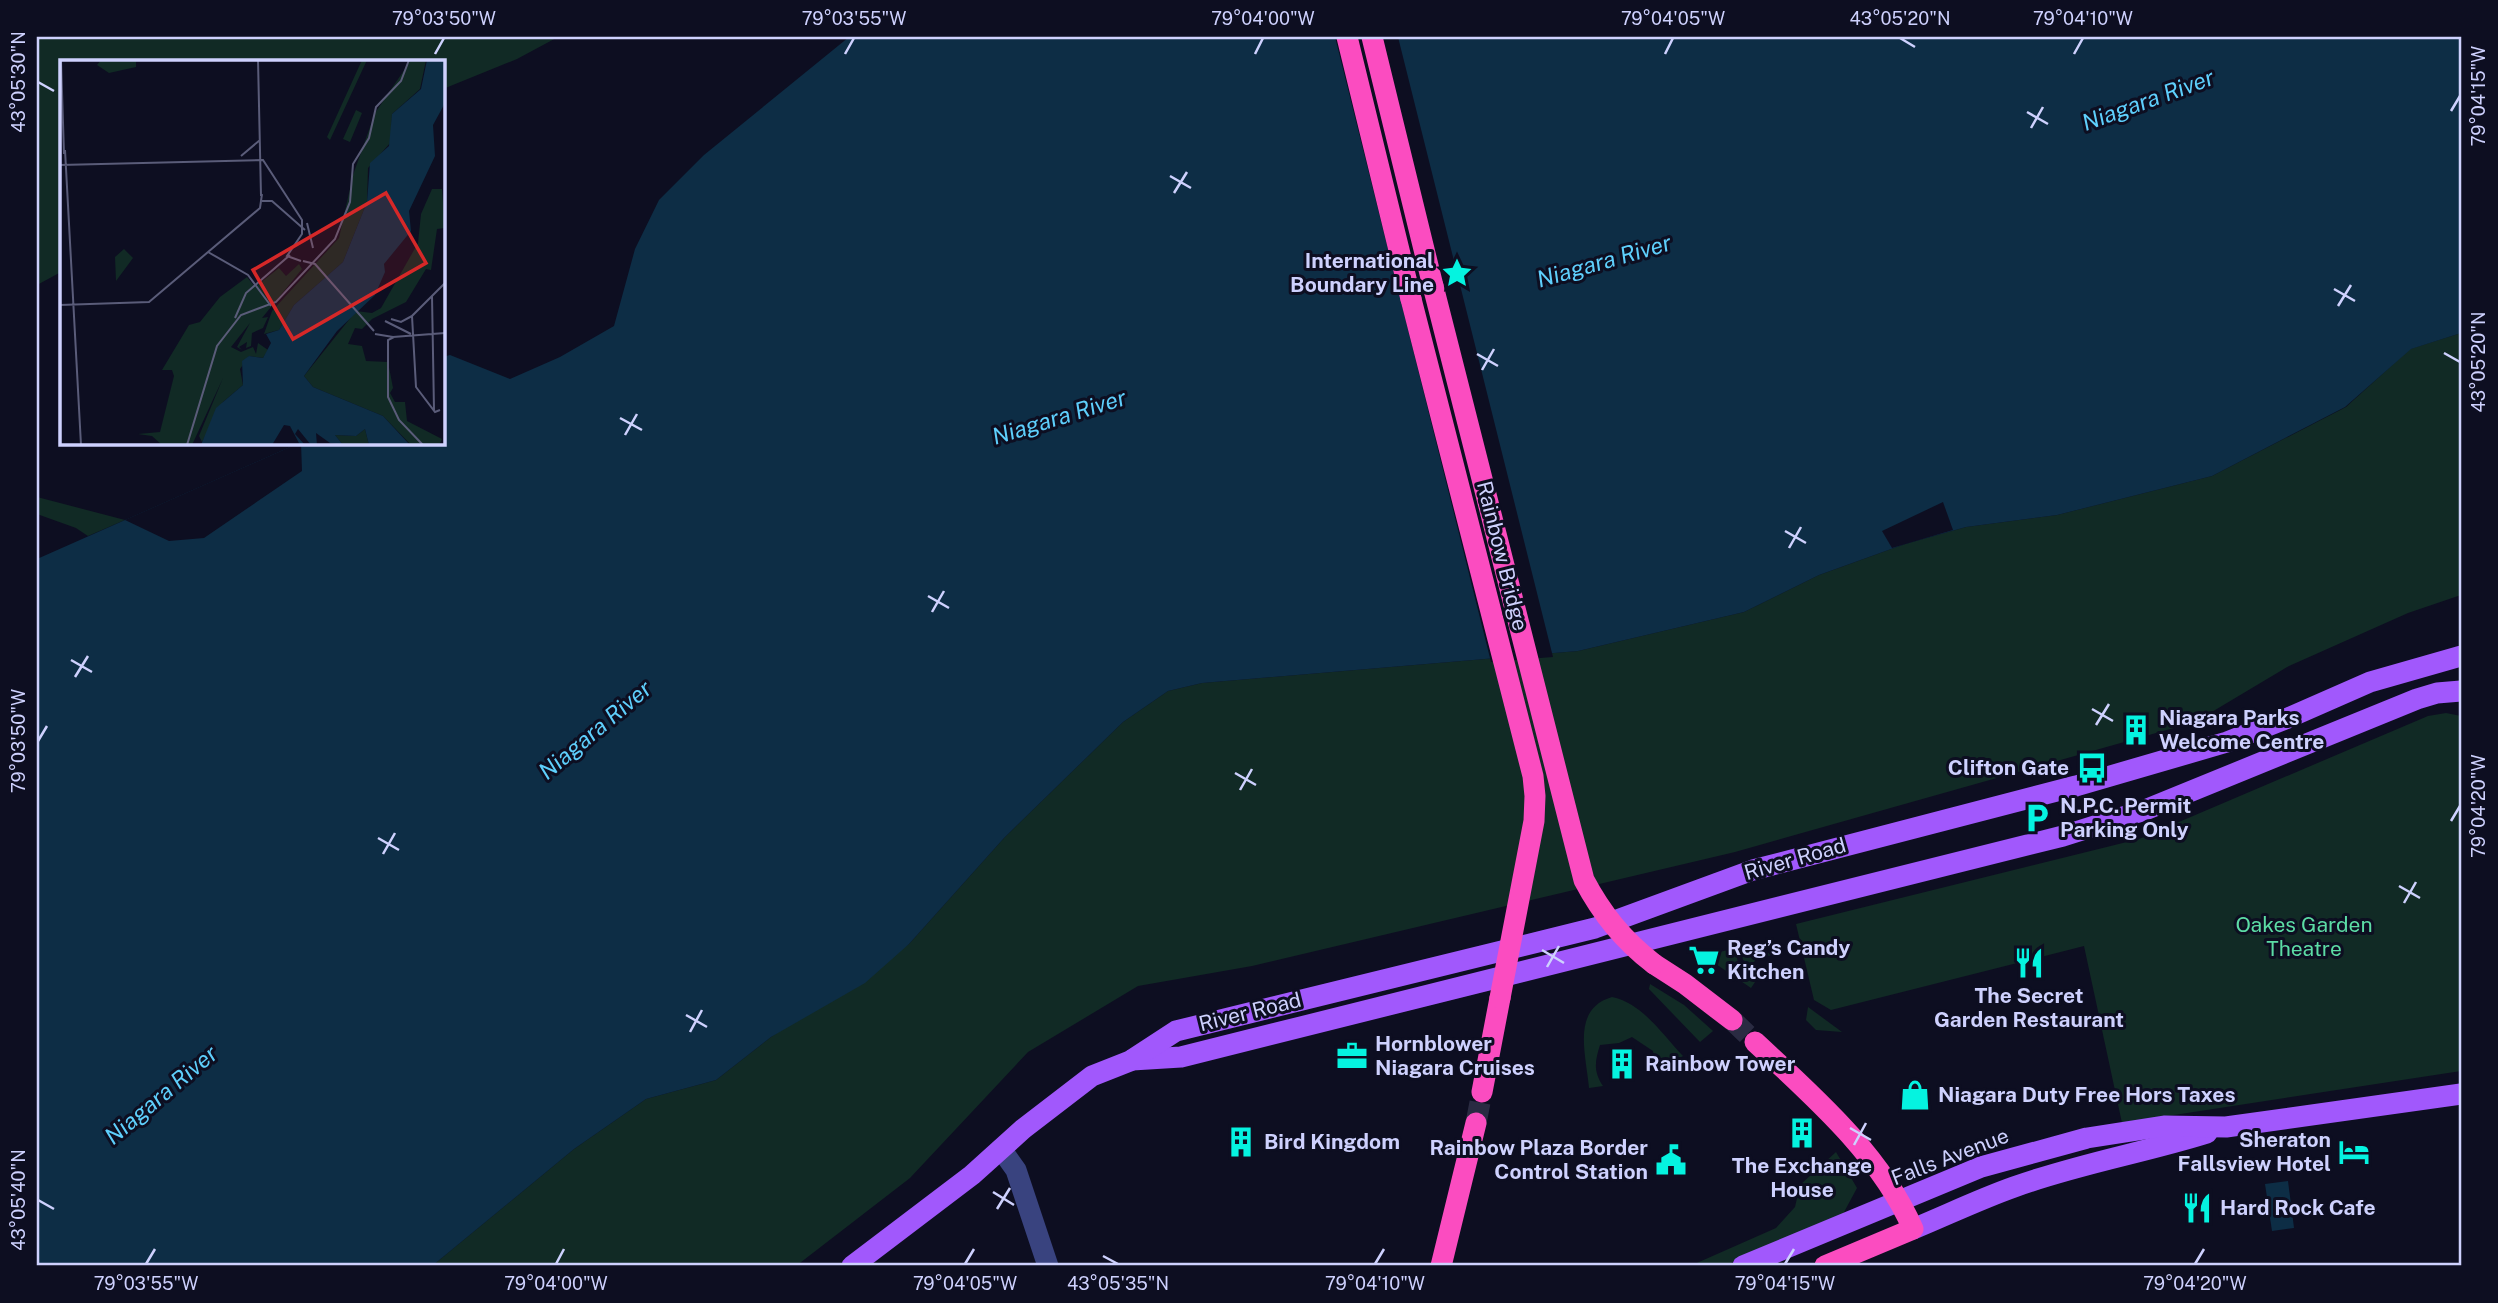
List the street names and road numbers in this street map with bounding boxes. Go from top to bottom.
street label: Rainbow Bridge [1472,478,1533,633]
street label: River Road [1741,832,1849,885]
street label: River Road [1196,987,1304,1036]
street label: Falls Avenue [1888,1123,2012,1190]

